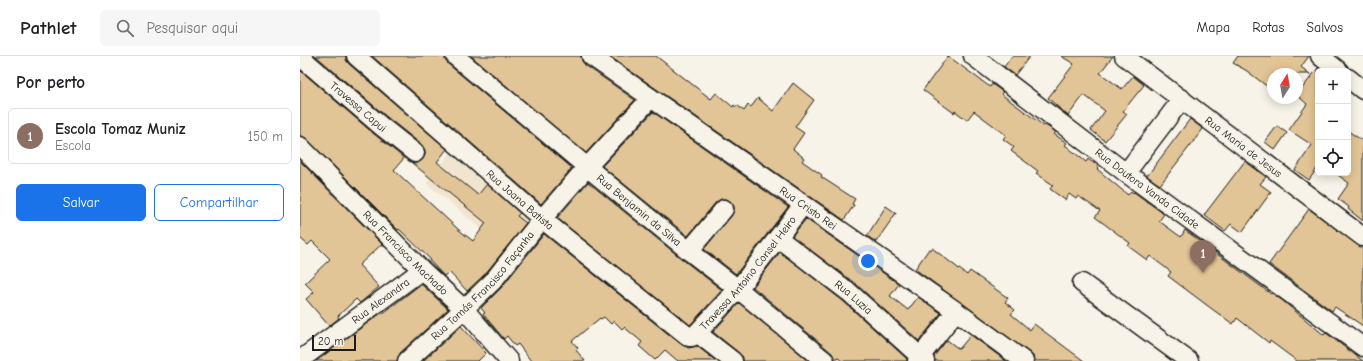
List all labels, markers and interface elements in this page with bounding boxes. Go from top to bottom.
search box [100,10,380,46]
text: Pathlet [20,17,76,39]
icon: search [114,17,136,39]
text: Pesquisar aqui [146,19,238,37]
text: Mapa [1197,19,1230,36]
text: Rotas [1252,19,1284,36]
text: Salvos [1306,19,1343,36]
north arrow [1267,68,1303,104]
map controls [1315,68,1351,176]
button: + [1315,68,1351,104]
text: Por perto [16,73,85,92]
street label: Travessa Capui [327,79,389,135]
button: − [1315,104,1351,140]
street label: Rua Maria de Jesus [1202,114,1285,180]
text: Escola Tomaz Muniz [55,120,185,138]
text: 1 [27,129,33,144]
text: 150 m [248,129,283,144]
text: Escola [55,138,91,153]
button: locate [1315,140,1351,176]
street label: Rua Doutora Vanda Cidade [1092,146,1202,232]
street label: Rua Joana Batista [483,167,556,233]
street label: Rua Benjamin da Silva [594,172,684,249]
button: Salvar [16,184,146,221]
button: Compartilhar [154,184,284,221]
street label: Rua Cristo Rei [777,184,839,233]
street label: Rua Francisco Machado [360,208,451,298]
street label: Travessa Antoino Consel Heiro [697,213,799,333]
street label: Rua Tomás Francisco Façanha [429,229,537,343]
pin: 1 [1190,240,1216,273]
your location [858,251,878,271]
street label: Rua Alexandra [349,276,412,327]
street label: Rua Luzia [832,278,875,317]
scale bar [312,333,356,352]
text: 20 m [318,335,343,348]

